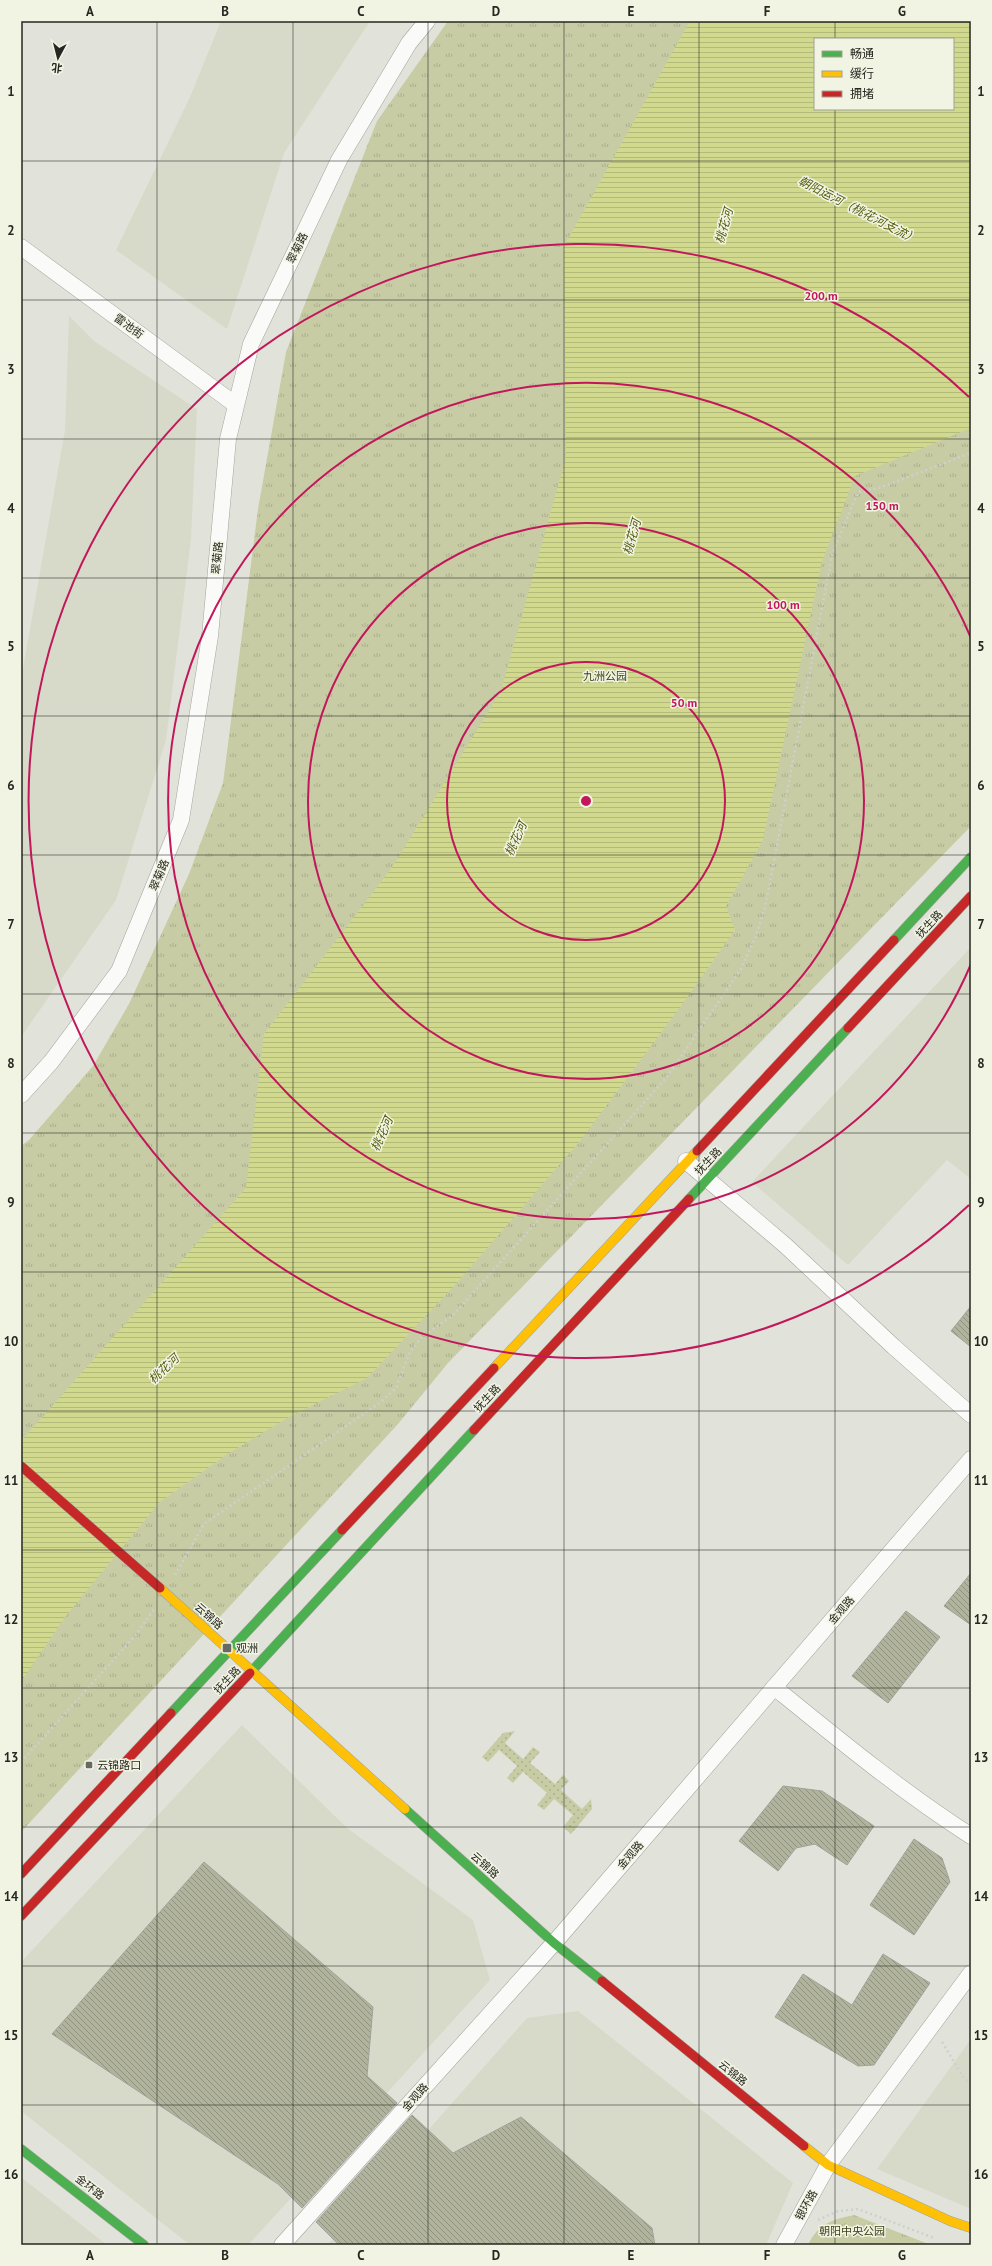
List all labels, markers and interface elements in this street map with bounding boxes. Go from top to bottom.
text: A [86,3,94,20]
text: B [221,3,229,20]
text: C [357,3,365,20]
text: D [492,3,500,20]
text: E [628,3,635,20]
text: F [764,3,771,20]
text: G [898,3,906,20]
north arrow [38,38,78,78]
legend [814,38,954,110]
text: 畅通 [850,46,874,61]
text: 北 [50,60,63,76]
text: 缓行 [850,66,874,81]
text: 1 [7,83,15,100]
text: 1 [977,83,985,100]
text: 拥堵 [850,86,874,101]
water label: 朝阳运河（桃花河支流） [796,173,920,246]
water label: 桃花河 [711,205,736,245]
text: 2 [7,222,15,239]
text: 2 [977,222,985,239]
street label: 翠菊路 [283,230,311,266]
text: 200 m [804,288,838,303]
street label: 雷池街 [112,311,146,341]
text: 3 [7,361,15,378]
text: 3 [977,361,985,378]
text: 150 m [865,498,899,513]
text: 4 [7,500,15,517]
text: 4 [977,500,985,517]
water label: 桃花河 [619,516,644,556]
street label: 翠菊路 [209,541,225,575]
text: 100 m [766,597,800,612]
text: 5 [7,638,15,655]
text: 5 [977,638,985,655]
park label: 九洲公园 [583,669,627,683]
text: 50 m [671,695,697,710]
text: 6 [7,777,15,794]
text: 6 [977,777,985,794]
centre of rings [579,794,593,808]
water label: 桃花河 [501,817,531,858]
street label: 翠菊路 [146,857,172,893]
street label: 抚生路 [913,907,945,941]
text: 7 [7,916,15,933]
text: 7 [977,916,985,933]
text: 8 [7,1055,15,1072]
text: 8 [977,1055,985,1072]
water label: 桃花河 [367,1112,397,1153]
street label: 抚生路 [692,1144,724,1178]
text: 9 [7,1194,15,1211]
text: 9 [977,1194,985,1211]
text: 10 [4,1333,18,1350]
text: 10 [974,1333,988,1350]
water label: 桃花河 [145,1350,183,1386]
street label: 抚生路 [471,1381,503,1415]
text: 11 [4,1472,18,1489]
text: 11 [974,1472,988,1489]
street label: 金观路 [825,1593,857,1627]
street label: 云锦路 [192,1600,226,1632]
text: 12 [4,1611,18,1628]
text: 12 [974,1611,988,1628]
place label: 观洲 [236,1641,258,1655]
marker: 观洲 [221,1642,233,1654]
street label: 抚生路 [211,1663,243,1697]
text: 13 [4,1749,18,1766]
text: 13 [974,1749,988,1766]
place label: 云锦路口 [97,1758,141,1772]
marker: 云锦路口 [84,1760,94,1770]
street label: 金观路 [614,1838,646,1872]
street label: 云锦路 [468,1849,502,1881]
text: 14 [4,1888,19,1905]
text: 14 [974,1888,989,1905]
text: 15 [4,2027,18,2044]
text: 15 [974,2027,988,2044]
street label: 云锦路 [716,2057,750,2089]
street label: 金观路 [399,2080,431,2114]
text: 16 [4,2166,18,2183]
text: 16 [974,2166,988,2183]
street label: 金环路 [73,2171,107,2203]
street label: 银环路 [792,2187,820,2223]
park label: 朝阳中央公园 [819,2224,885,2238]
text: A [86,2247,94,2264]
text: B [221,2247,229,2264]
text: C [357,2247,365,2264]
text: D [492,2247,500,2264]
text: E [628,2247,635,2264]
text: F [764,2247,771,2264]
text: G [898,2247,906,2264]

